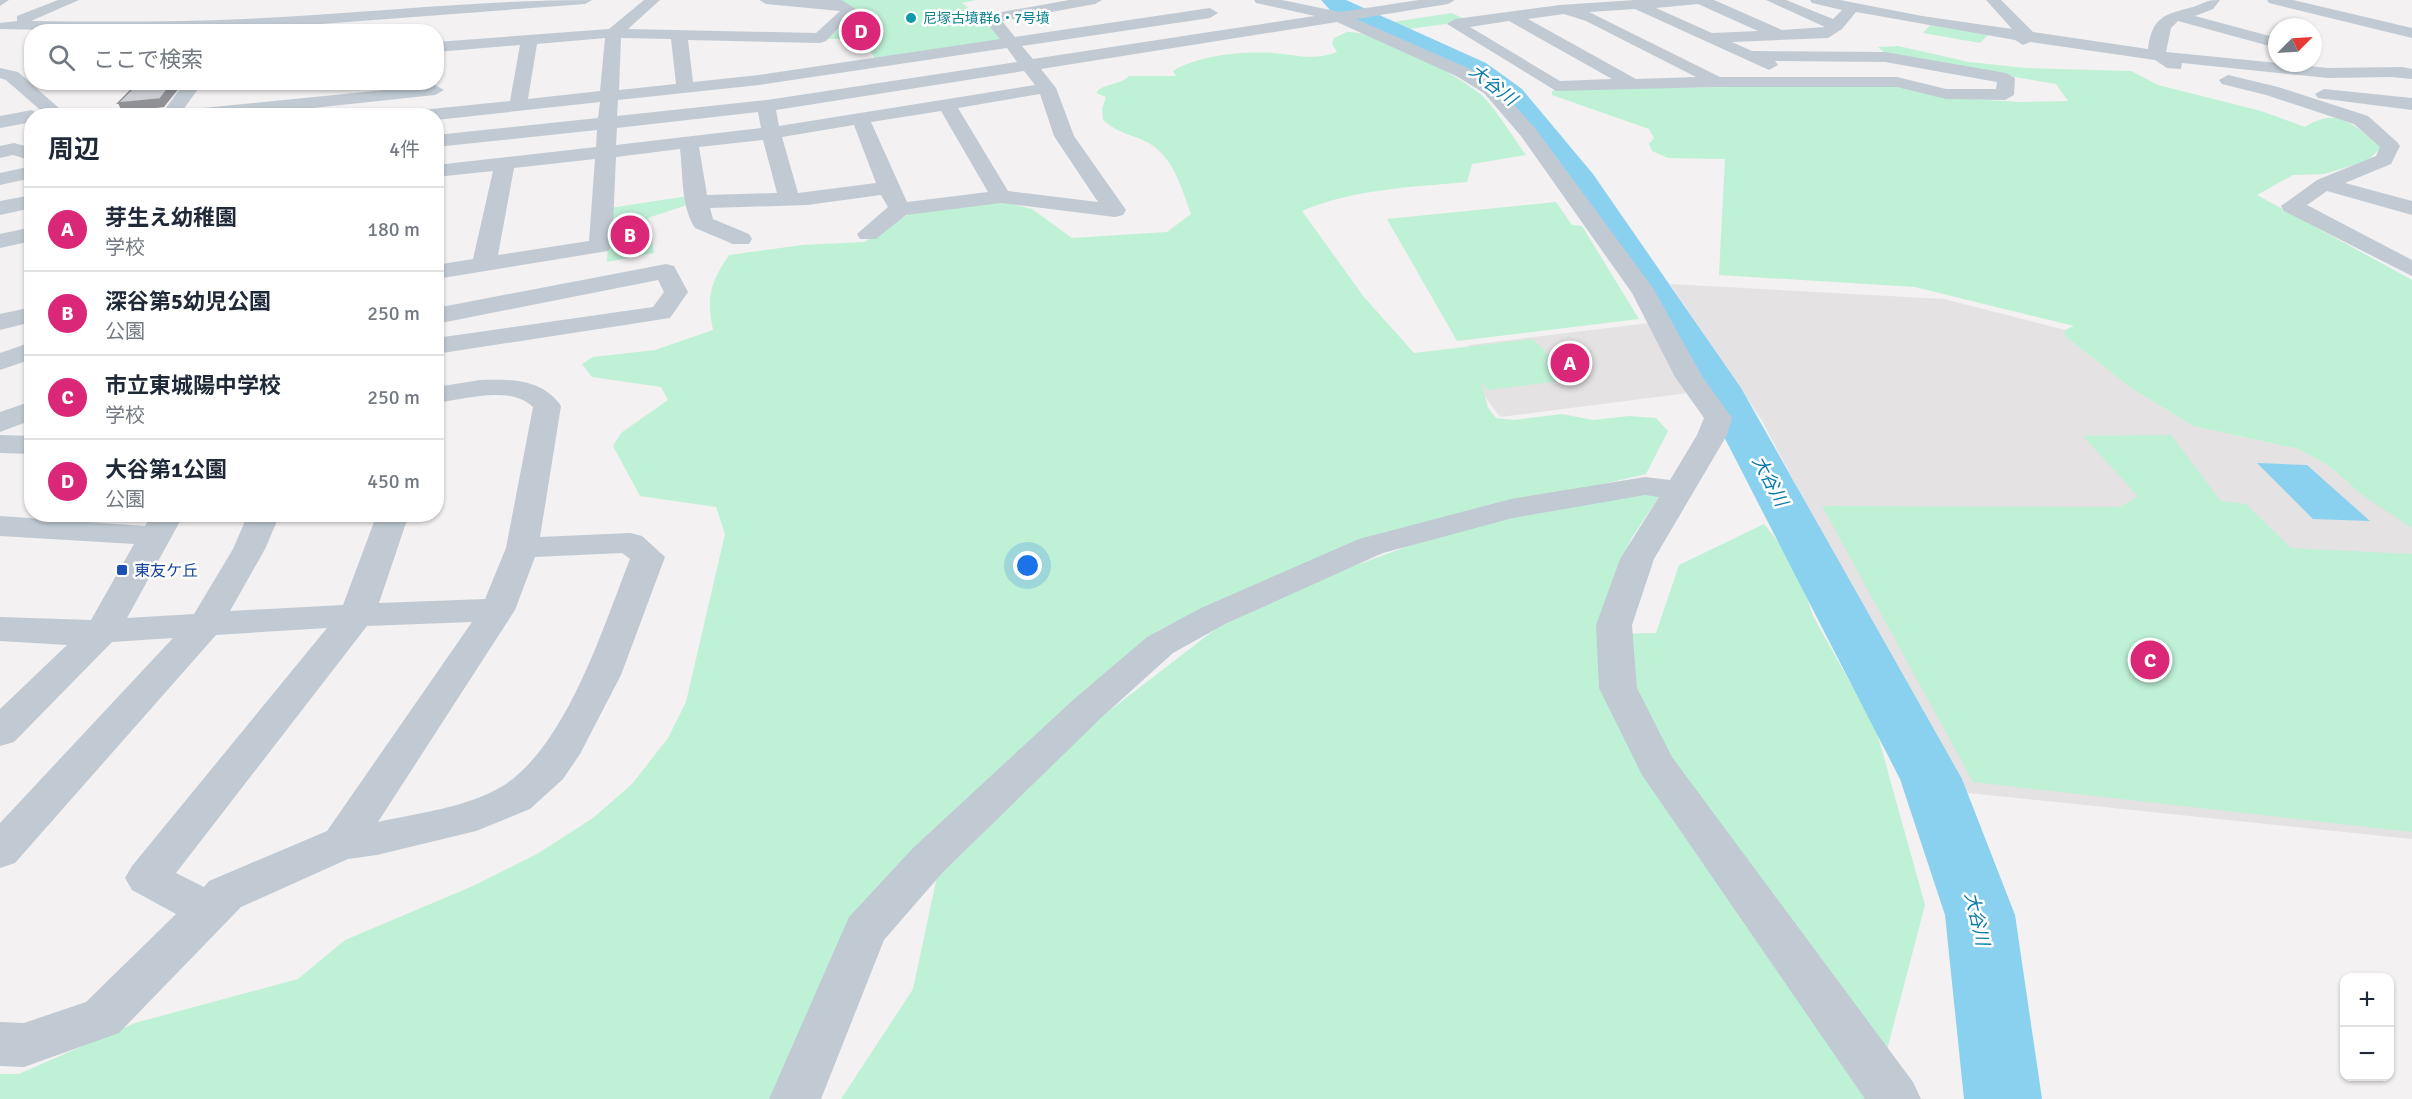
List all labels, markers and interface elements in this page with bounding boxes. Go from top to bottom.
pin: D [842,9,880,54]
place label: 尼塚古墳群6・7号墳 [923,10,1050,27]
marker: 尼塚古墳群6・7号墳 [904,11,918,25]
north arrow [2268,18,2322,72]
search box [24,24,444,90]
icon: search [45,41,78,74]
text: ここで検索 [93,46,203,73]
water label: 大谷川 [1465,60,1523,112]
text: 周辺 [48,134,100,166]
text: 4件 [389,137,420,162]
text: 芽生え幼稚園 [105,204,237,231]
pin: B [610,212,650,258]
text: A [61,217,74,242]
text: 180 m [367,217,420,242]
text: 学校 [105,235,145,260]
text: 深谷第5幼児公園 [105,288,271,315]
text: B [61,301,74,326]
text: 250 m [367,301,420,326]
text: 公園 [105,319,145,344]
pin: A [1550,340,1590,386]
text: 市立東城陽中学校 [105,372,281,399]
text: C [61,385,74,410]
text: 250 m [367,385,420,410]
text: 学校 [105,403,145,428]
water label: 大谷川 [1748,452,1793,512]
text: 大谷第1公園 [105,456,227,483]
text: D [61,469,74,494]
text: 450 m [367,469,420,494]
text: 公園 [105,487,145,512]
your location [1013,551,1042,580]
place label: 東友ケ丘 [134,561,198,581]
marker: 東友ケ丘 [115,563,129,577]
pin: C [2130,638,2170,682]
water label: 大谷川 [1960,890,1994,950]
map controls [2340,973,2394,1081]
button: + [2340,973,2394,1027]
button: − [2340,1027,2394,1081]

